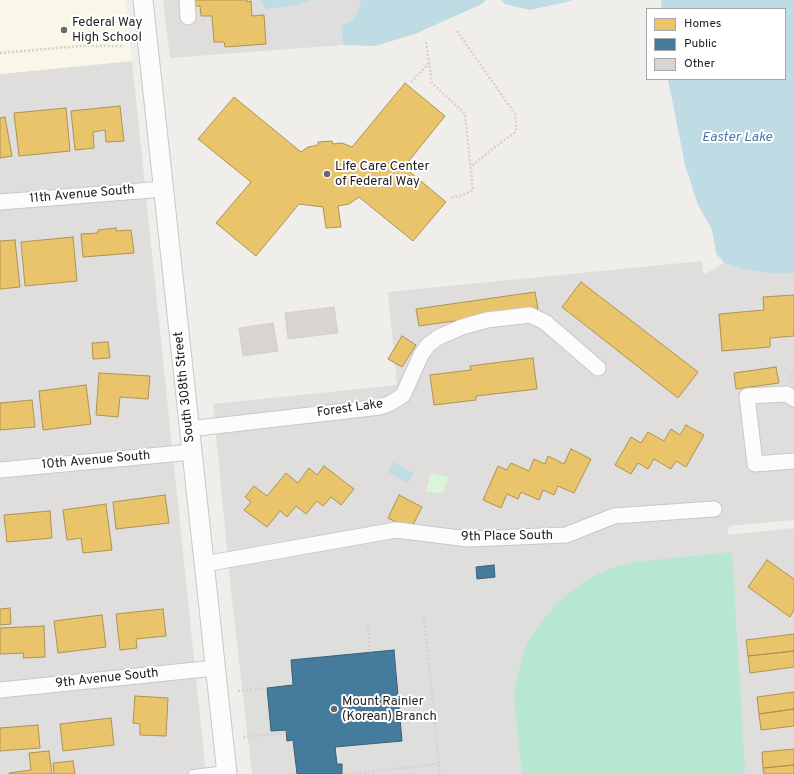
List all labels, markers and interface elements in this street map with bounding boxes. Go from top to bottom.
legend [646,8,786,80]
place label: Federal Way High School [72,15,142,46]
text: Homes [684,16,721,32]
marker: Federal Way High School [59,25,69,35]
text: Public [684,36,717,52]
text: Other [684,56,715,72]
water label: Easter Lake [702,130,772,146]
place label: Life Care Center of Federal Way [335,159,430,190]
marker: Life Care Center of Federal Way [322,169,332,179]
street label: 11th Avenue South [29,183,135,207]
street label: South 308th Street [171,331,199,443]
street label: Forest Lake [316,397,384,421]
street label: 10th Avenue South [41,448,151,474]
street label: 9th Place South [461,528,553,546]
street label: 9th Avenue South [55,666,159,692]
place label: Mount Rainier (Korean) Branch [342,694,437,725]
marker: Mount Rainier (Korean) Branch [329,704,339,714]

